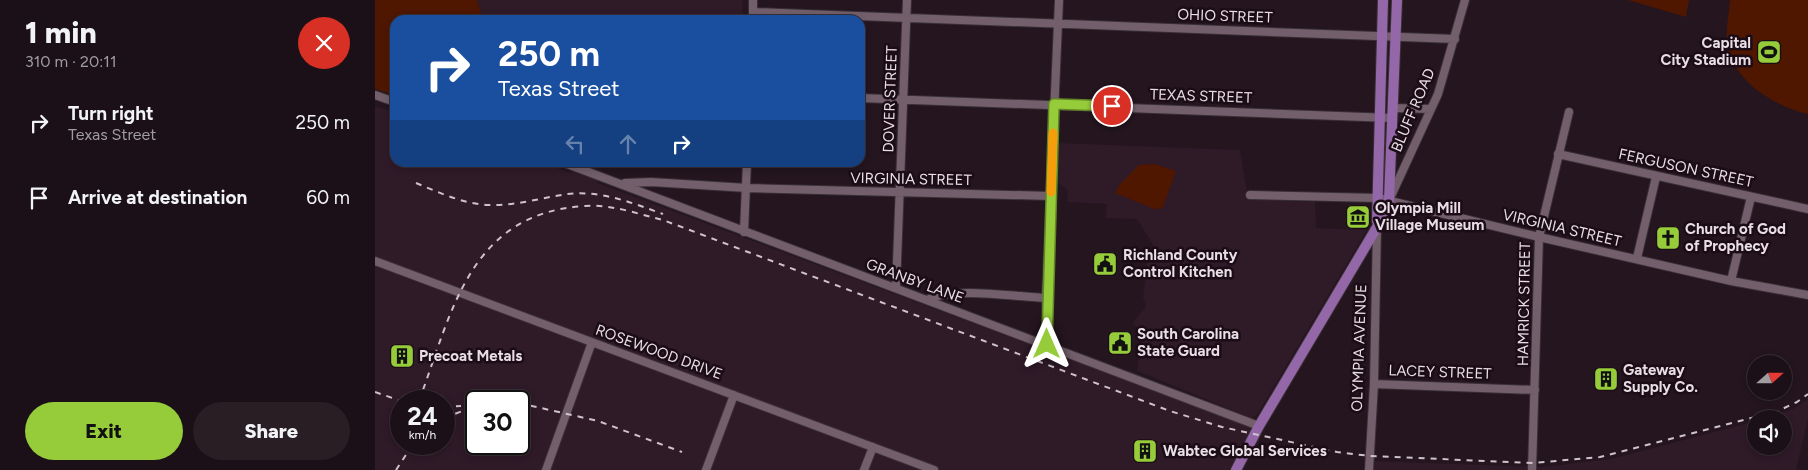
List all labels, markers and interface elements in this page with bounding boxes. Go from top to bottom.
street label: OHIO STREET [1177,5,1274,27]
text: 1 min [25,14,97,51]
button: close [298,17,350,69]
text: 250 m [498,33,600,75]
place label: Capital City Stadium [1661,34,1751,69]
icon: right [415,35,480,100]
sports icon: Capital City Stadium [1756,39,1782,65]
street label: DOVER STREET [879,44,901,153]
text: 310 m · 20:11 [25,52,117,71]
street label: BLUFF ROAD [1387,65,1439,155]
text: Texas Street [498,75,620,102]
pin [1091,85,1133,127]
street label: TEXAS STREET [1150,85,1253,107]
icon: arrive [1098,92,1126,120]
text: Turn right [68,102,154,125]
icon: right [25,109,53,137]
text: 250 m [295,111,350,134]
text: Texas Street [68,125,156,144]
icon: left [561,130,589,158]
icon: ahead [614,130,642,158]
icon: right [667,130,695,158]
street label: FERGUSON STREET [1617,145,1756,191]
street label: VIRGINIA STREET [850,169,973,189]
icon: arrive [25,184,53,212]
text: Arrive at destination [68,186,247,209]
text: 60 m [306,186,350,209]
place label: Olympia Mill Village Museum [1375,199,1484,234]
museum icon: Olympia Mill Village Museum [1345,204,1371,230]
street label: VIRGINIA STREET [1501,206,1624,251]
place label: Church of God of Prophecy [1685,220,1786,255]
church icon: Church of God of Prophecy [1655,225,1681,251]
street label: HAMRICK STREET [1514,241,1534,366]
place label: Richland County Control Kitchen [1123,246,1238,281]
public building icon: Richland County Control Kitchen [1092,251,1118,277]
street label: GRANBY LANE [864,255,966,307]
street label: OLYMPIA AVENUE [1348,284,1370,412]
position arrow [1020,317,1072,369]
street label: ROSEWOOD DRIVE [593,321,725,383]
place label: South Carolina State Guard [1137,325,1239,360]
public building icon: South Carolina State Guard [1107,330,1133,356]
building icon: Precoat Metals [389,343,415,369]
place label: Precoat Metals [419,347,522,365]
north arrow [1747,355,1793,400]
map controls [1747,355,1792,455]
street label: LACEY STREET [1388,361,1493,383]
place label: Gateway Supply Co. [1623,361,1698,396]
building icon: Gateway Supply Co. [1593,366,1619,392]
speed limit sign: 30 [465,390,530,455]
text: 24 [407,401,438,431]
button: Exit [25,402,183,460]
button: Share [193,402,350,460]
button: sound [1747,410,1792,455]
text: km/h [409,428,436,442]
building icon: Wabtec Global Services [1132,438,1158,464]
place label: Wabtec Global Services [1163,442,1327,460]

